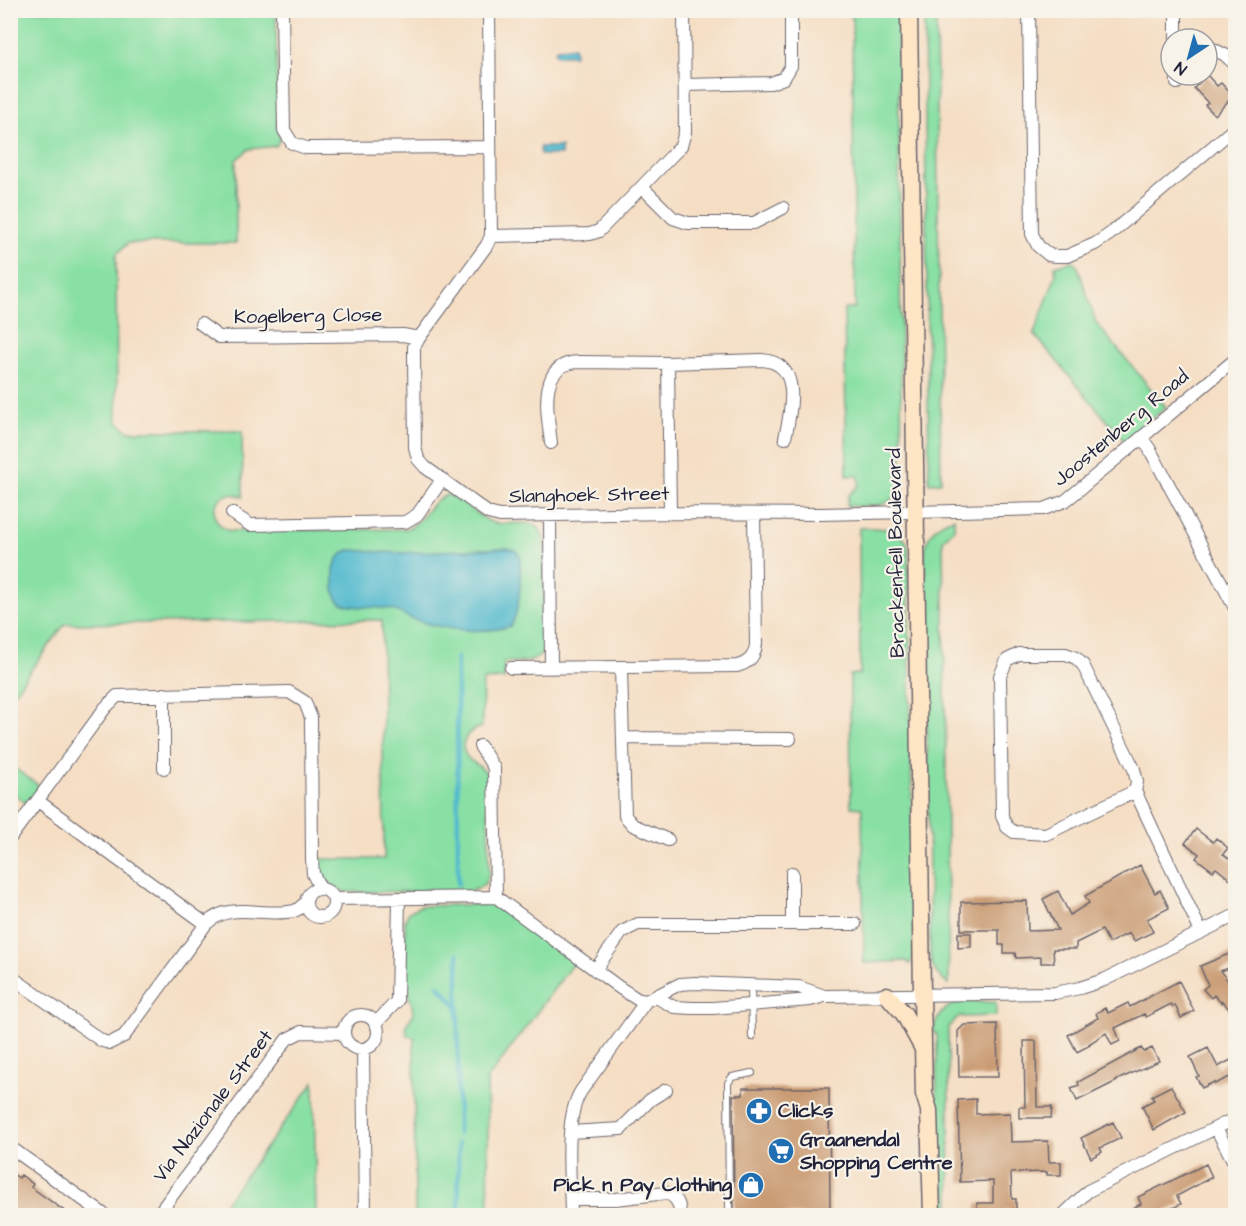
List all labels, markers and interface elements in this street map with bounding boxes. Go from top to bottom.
north arrow [1159,27,1219,87]
text: N [1170,56,1191,80]
street label: Kogelberg Close [234,301,383,332]
street label: Joostenberg Road [1047,363,1196,494]
street label: Brackenfell Boulevard [880,448,912,658]
street label: Slanghoek Street [509,480,669,511]
street label: Via Nazionale Street [146,1024,280,1188]
pharmacy icon: Clicks [744,1096,774,1126]
place label: Clicks [778,1097,833,1125]
place label: Graanendal Shopping Centre [799,1126,953,1178]
supermarket icon: Graanendal Shopping Centre [766,1136,796,1166]
shop icon: Pick n Pay Clothing [736,1170,766,1200]
place label: Pick n Pay Clothing [553,1171,733,1200]

